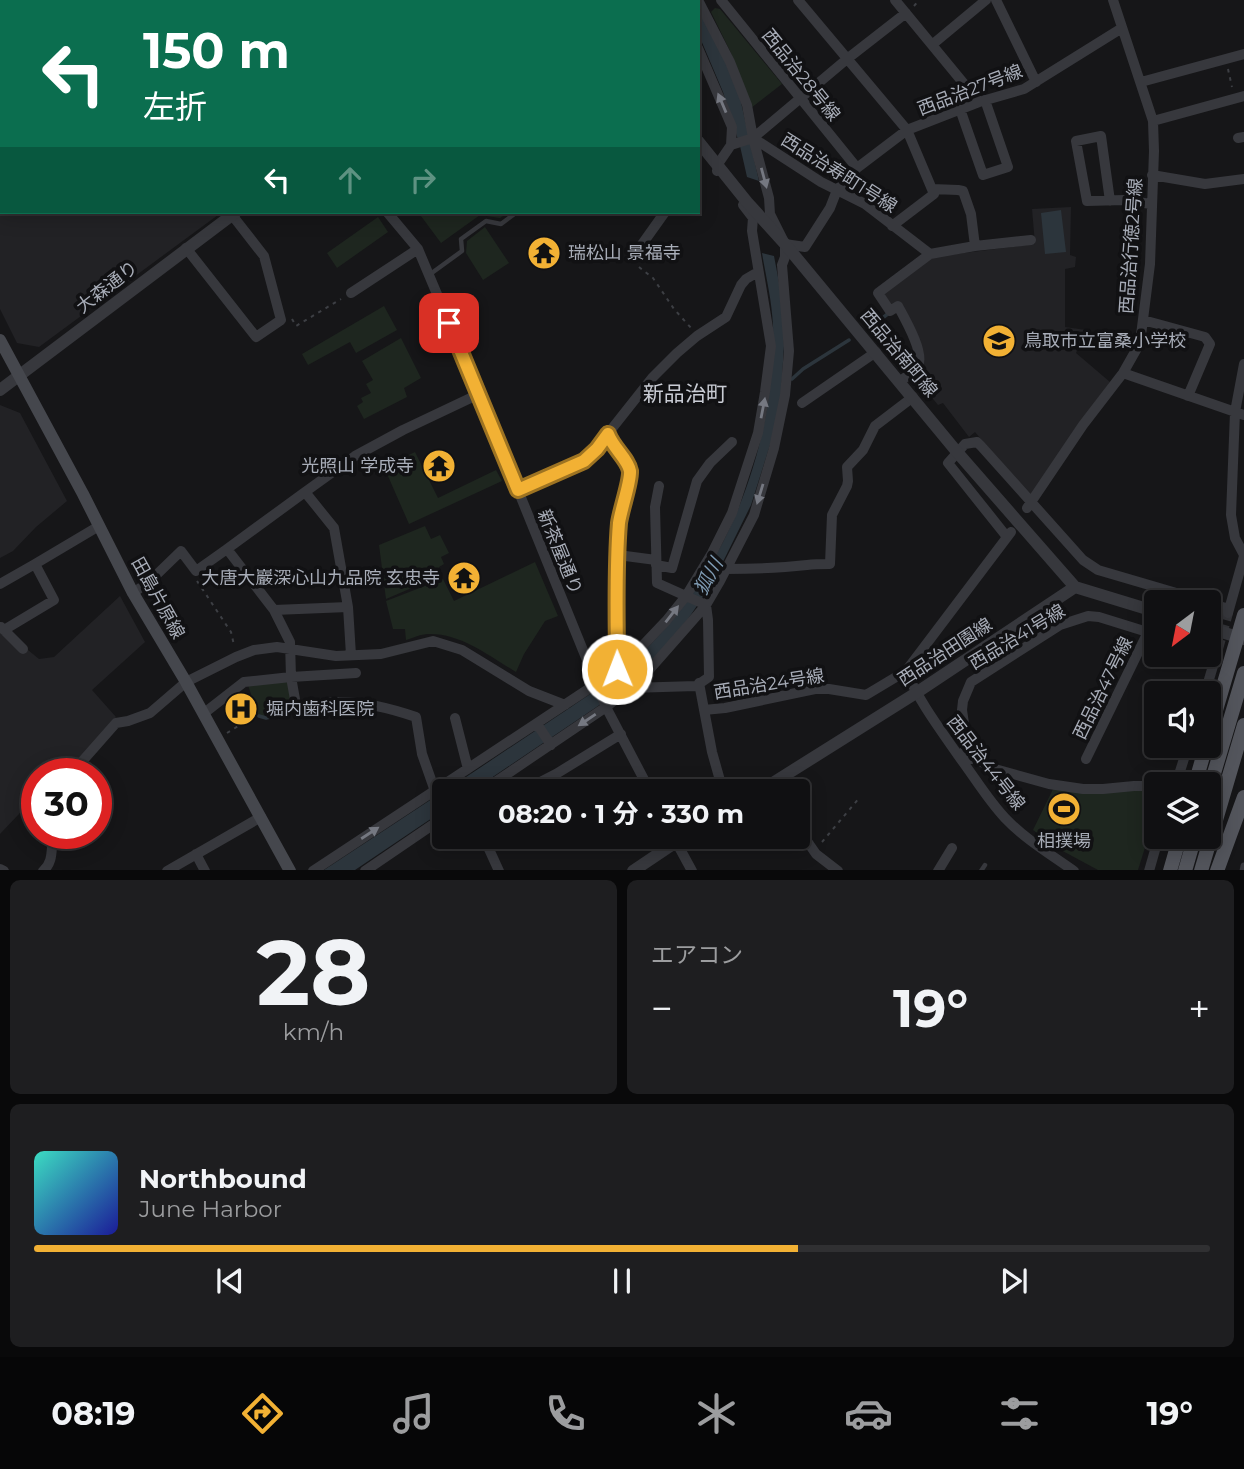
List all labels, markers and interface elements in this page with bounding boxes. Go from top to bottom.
text: 150 m [143,21,290,80]
street label: 西品治28号線 [757,25,845,125]
icon: left [28,28,119,119]
street label: 西品治27号線 [914,60,1026,120]
text: 左折 [143,87,207,126]
one-way arrow [716,92,727,113]
street label: 西品治寿町1号線 [777,129,901,217]
icon: left [258,161,296,199]
icon: ahead [331,161,369,199]
icon: right [404,161,442,199]
one-way arrow [759,167,770,189]
street label: 西品治行徳2号線 [1115,177,1147,315]
temple icon: 瑞松山 景福寺 [525,234,563,272]
place label: 瑞松山 景福寺 [568,242,681,264]
street label: 大森通り [72,256,142,318]
pin [419,293,479,353]
icon: arrive [430,304,468,342]
street label: 西品治南町線 [856,305,942,401]
school or university icon: 鳥取市立富桑小学校 [980,322,1018,360]
place label: 鳥取市立富桑小学校 [1024,330,1186,352]
district label: 新品治町 [643,381,727,406]
one-way arrow [757,397,768,419]
temple icon: 光照山 学成寺 [420,447,458,485]
place label: 光照山 学成寺 [301,455,414,477]
one-way arrow [755,484,765,505]
street label: 新茶屋通り [533,506,587,598]
water label: 狐川 [689,552,729,598]
street label: 田島片原線 [127,553,189,643]
temple icon: 大唐大巖深心山九品院 玄忠寺 [445,559,483,597]
place label: 大唐大巖深心山九品院 玄忠寺 [201,567,440,589]
north arrow [1144,590,1222,667]
map controls [1144,590,1221,849]
street label: 西品治41号線 [965,600,1069,674]
one-way arrow [664,605,678,623]
street label: 西品治田園線 [894,613,996,691]
position arrow [580,632,654,706]
street label: 西品治47号線 [1069,633,1137,743]
street label: 西品治24号線 [712,664,826,704]
button: sound [1144,681,1221,758]
hospital icon: 堀内歯科医院 [222,690,260,728]
place label: 堀内歯科医院 [266,698,374,720]
street label: 西品治44号線 [942,711,1030,815]
one-way arrow [578,713,596,727]
speed limit sign: 30 [21,758,112,849]
button: layers [1144,772,1221,849]
sports icon: 相撲場 [1045,790,1083,828]
text: 08:20 · 1 分 · 330 m [498,798,744,830]
one-way arrow [360,827,380,840]
place label: 相撲場 [1037,830,1091,852]
text: 28 [257,917,370,1028]
text: エアコン [651,941,743,969]
text: 19° [893,977,968,1040]
text: − [651,985,673,1032]
text: + [1188,985,1210,1032]
text: km/h [283,1018,344,1046]
text: Northbound [139,1163,307,1195]
text: June Harbor [139,1195,282,1223]
icon: previous [211,1262,249,1300]
icon: pause [603,1262,641,1300]
icon: next [995,1262,1033,1300]
icon: directions [238,1389,287,1438]
icon: music [389,1389,438,1438]
icon: phone [541,1389,590,1438]
icon: climate [692,1389,741,1438]
icon: car [844,1389,893,1438]
icon: filters [995,1389,1044,1438]
text: 08:19 [51,1394,135,1433]
text: 19° [1146,1394,1193,1433]

